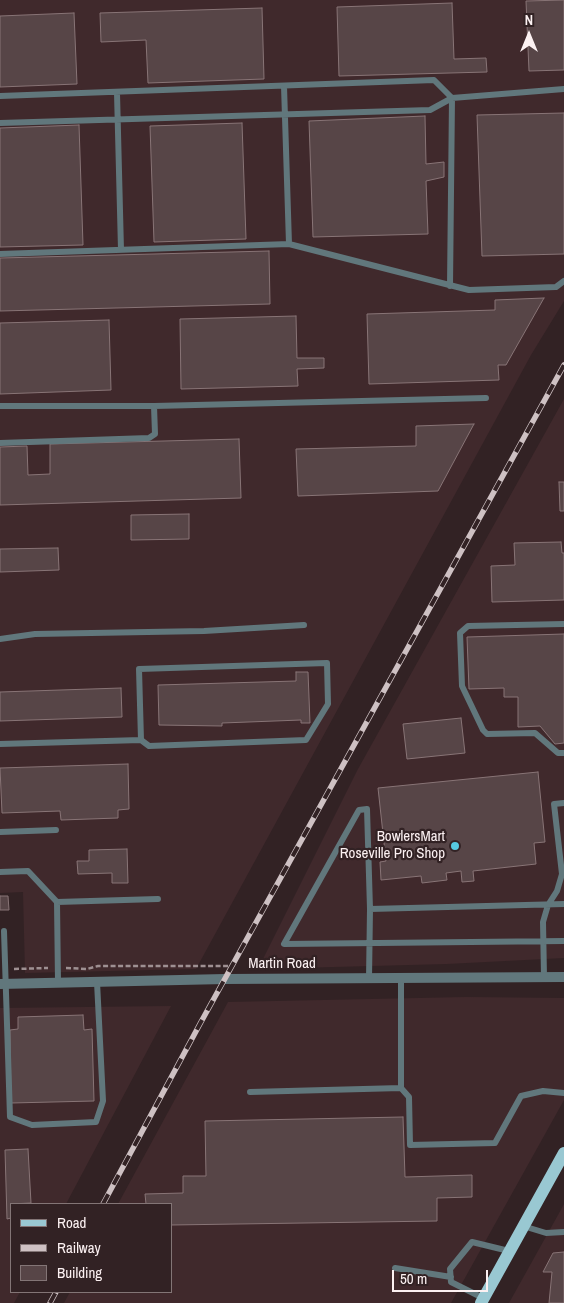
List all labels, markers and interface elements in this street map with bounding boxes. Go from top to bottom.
north arrow [504,10,554,60]
text: N [525,11,533,29]
place label: BowlersMart Roseville Pro Shop [340,828,445,863]
marker: BowlersMart Roseville Pro Shop [449,840,461,852]
street label: Martin Road [248,955,316,973]
legend [10,1203,172,1293]
text: Road [57,1212,86,1233]
text: Railway [57,1237,101,1258]
scale bar [394,1260,490,1292]
text: Building [57,1262,102,1283]
text: 50 m [400,1268,427,1289]

